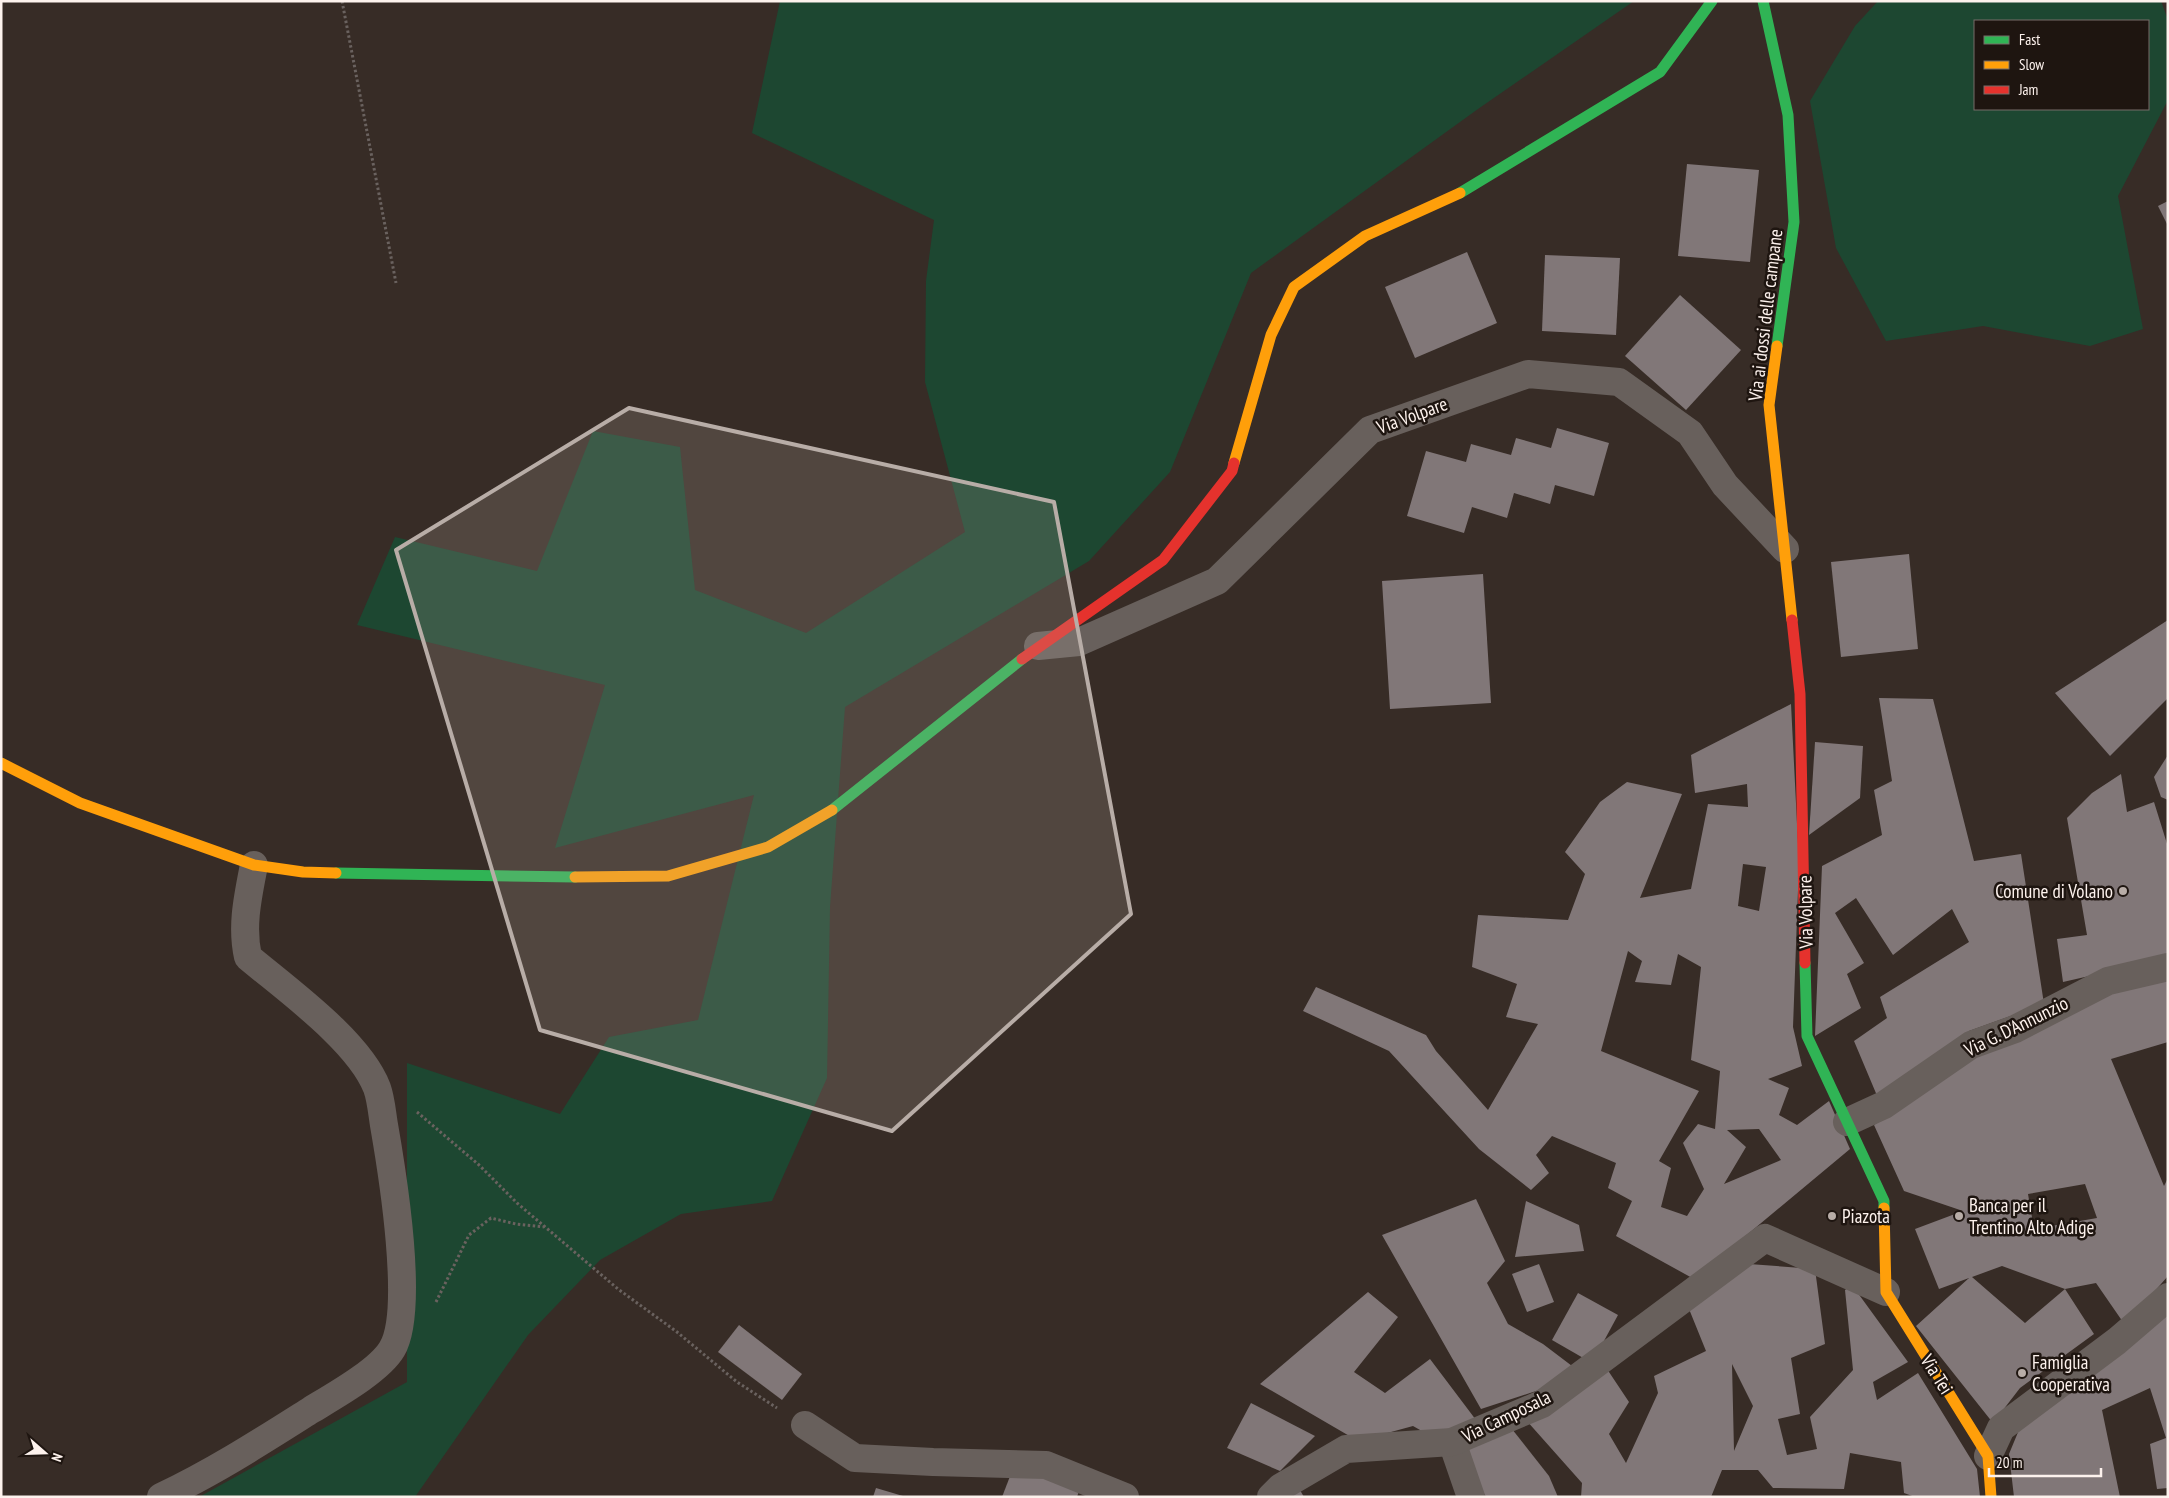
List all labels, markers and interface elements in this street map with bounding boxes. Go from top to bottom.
legend [1974,20,2149,110]
text: Fast [2019,30,2040,49]
text: Slow [2019,55,2044,74]
text: Jam [2018,80,2038,99]
street label: Via ai dossi delle campane [1742,227,1787,403]
street label: Via Volpare [1372,391,1451,439]
street label: Via Volpare [1792,875,1818,950]
place label: Comune di Volano [1995,879,2113,903]
marker: Comune di Volano [2117,885,2129,897]
street label: Via G. D'Annunzio [1959,991,2072,1062]
place label: Banca per il Trentino Alto Adige [1969,1193,2094,1239]
place label: Piazota [1842,1204,1890,1228]
marker: Piazota [1826,1210,1838,1222]
marker: Banca per il Trentino Alto Adige [1953,1210,1965,1222]
street label: Via Tei [1915,1349,1958,1398]
place label: Famiglia Cooperativa [2032,1350,2110,1396]
marker: Famiglia Cooperativa [2016,1367,2028,1379]
street label: Via Camposala [1457,1384,1554,1448]
north arrow [20,1428,70,1478]
scale bar [1989,1446,2102,1478]
text: N [47,1451,67,1464]
text: 20 m [1996,1453,2022,1472]

